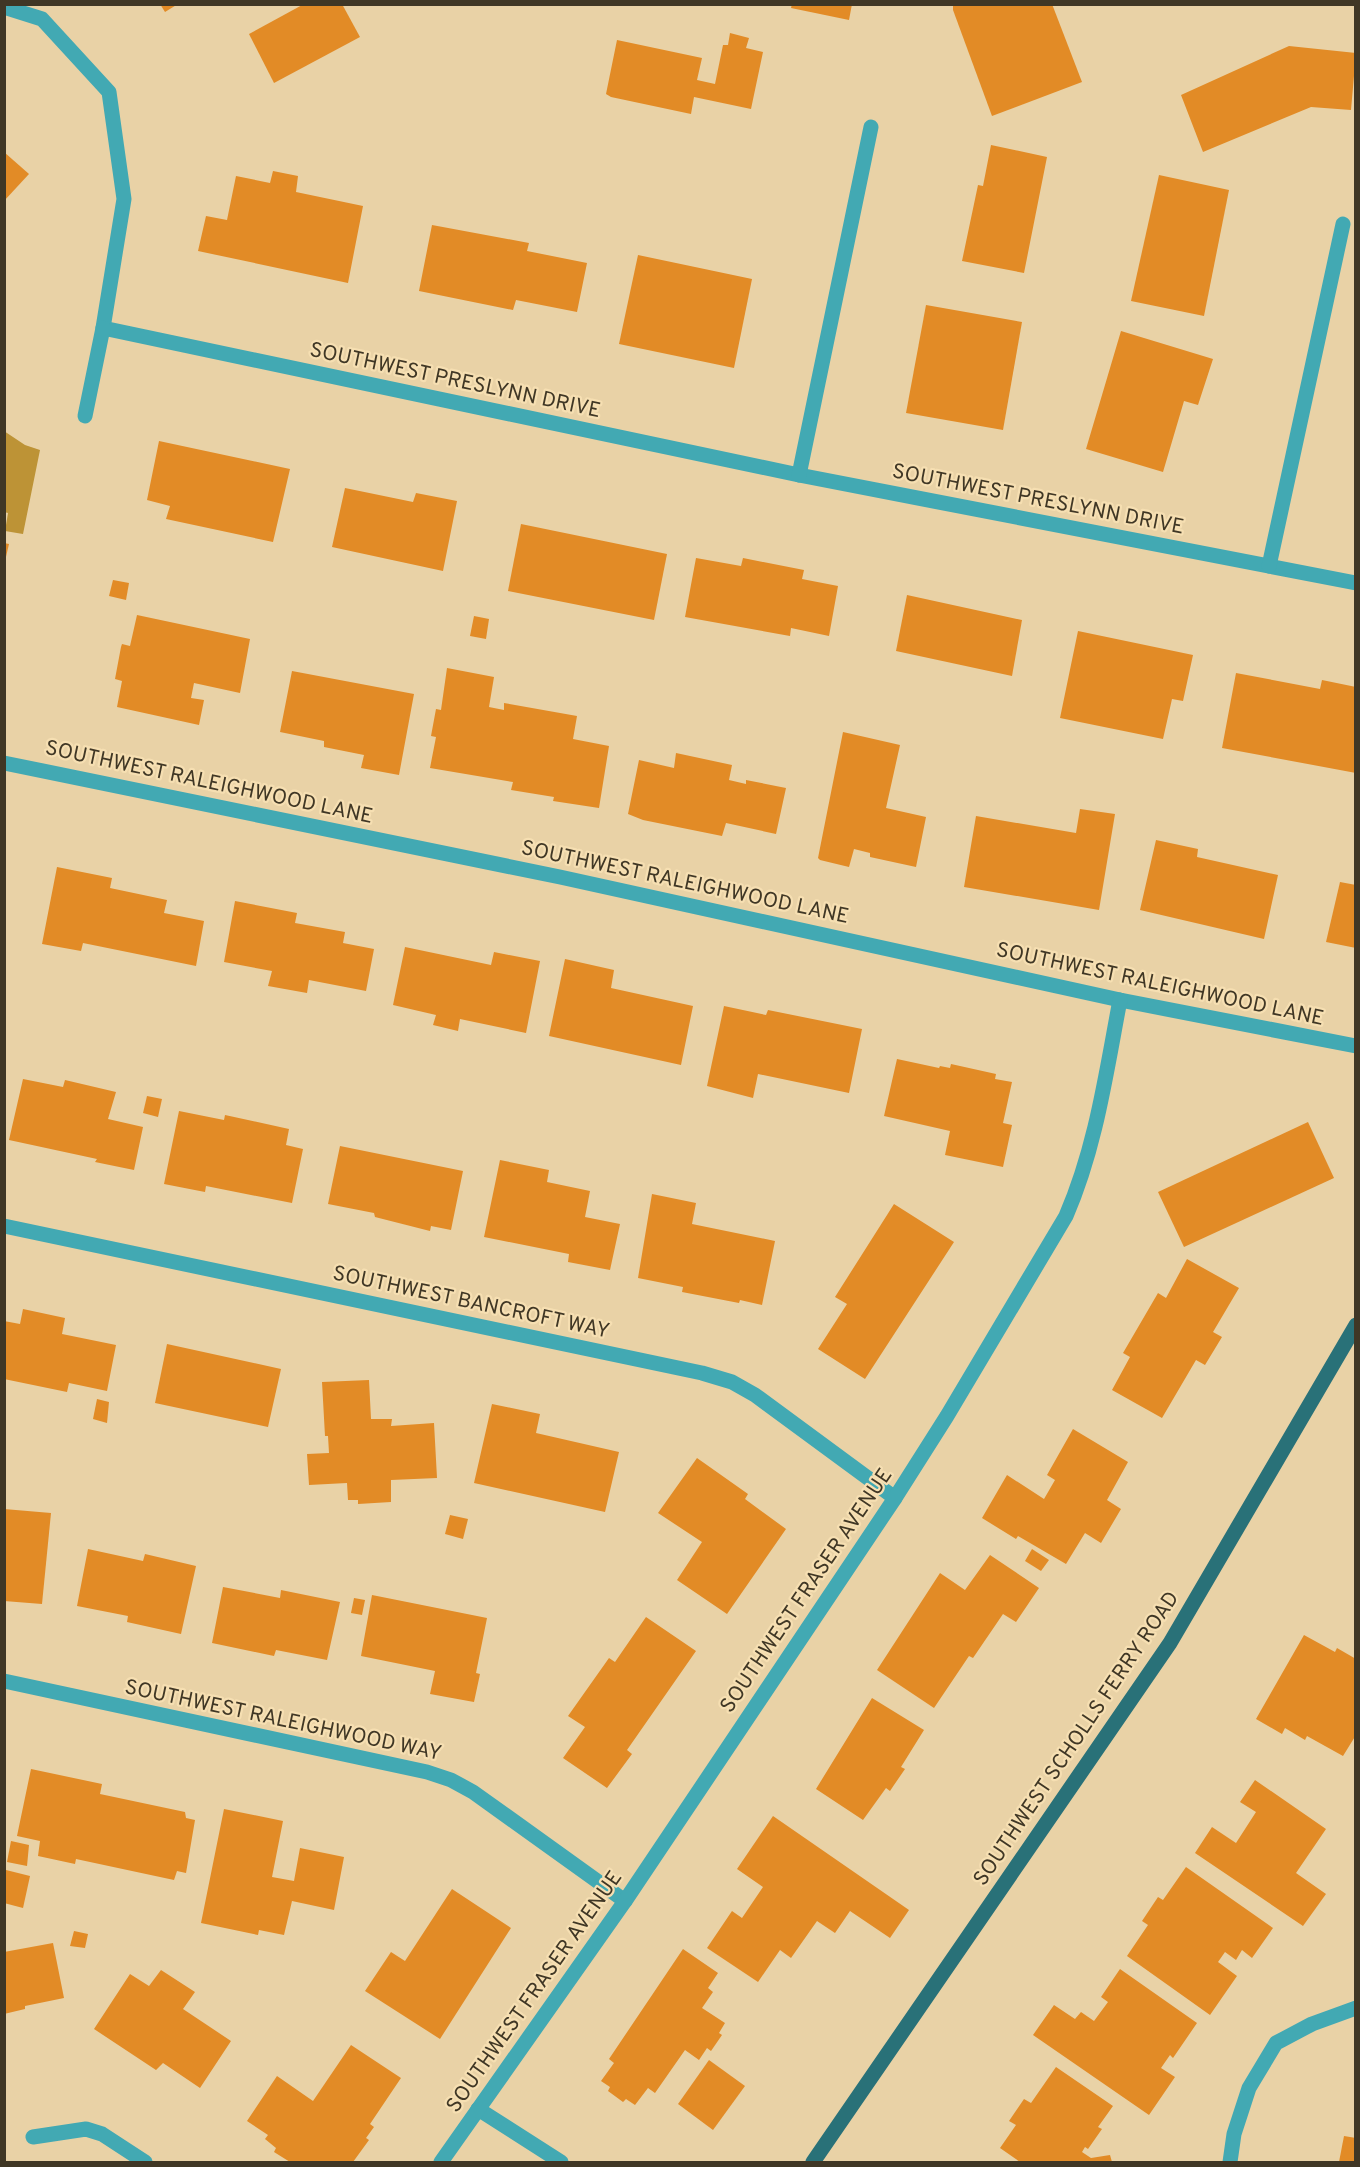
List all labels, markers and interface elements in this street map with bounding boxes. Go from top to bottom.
street label: SOUTHWEST PRESLYNN DRIVE [307,337,603,425]
street label: SOUTHWEST PRESLYNN DRIVE [890,458,1186,542]
street label: SOUTHWEST RALEIGHWOOD LANE [43,735,375,831]
street label: SOUTHWEST RALEIGHWOOD LANE [519,835,851,931]
street label: SOUTHWEST RALEIGHWOOD LANE [994,937,1326,1033]
street label: SOUTHWEST BANCROFT WAY [330,1260,612,1346]
street label: SOUTHWEST FRASER AVENUE [715,1463,899,1719]
street label: SOUTHWEST SCHOLLS FERRY ROAD [968,1586,1186,1892]
street label: SOUTHWEST RALEIGHWOOD WAY [122,1674,444,1768]
street label: SOUTHWEST FRASER AVENUE [441,1866,629,2118]

